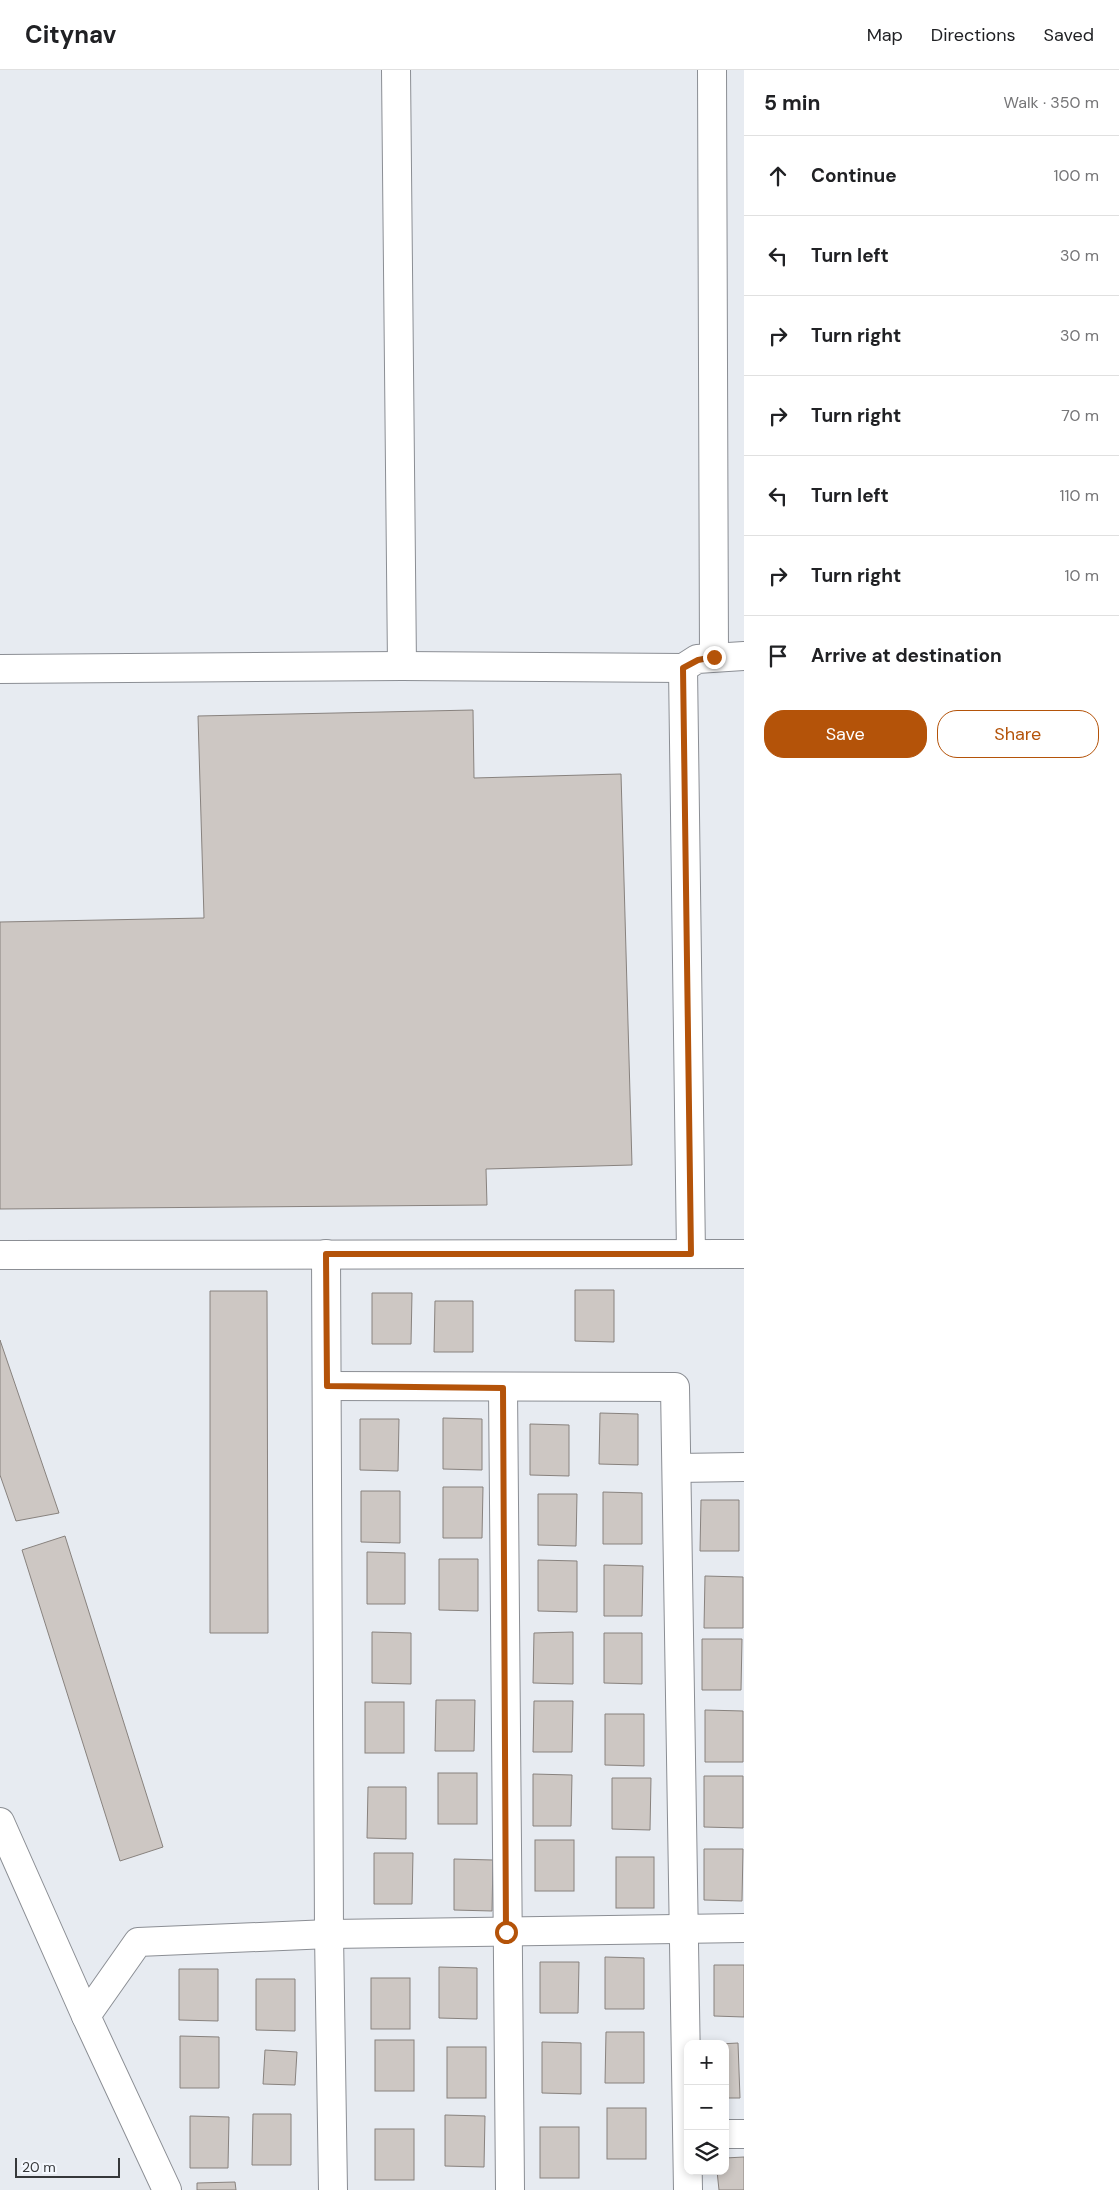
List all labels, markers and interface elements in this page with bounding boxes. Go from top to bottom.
text: Citynav [25,19,116,50]
text: Map [867,23,903,47]
text: Directions [931,23,1016,47]
text: Saved [1044,23,1094,47]
text: 5 min [764,89,820,117]
text: Walk · 350 m [1004,92,1099,113]
icon: ahead [764,162,792,190]
text: Continue [811,163,897,188]
text: 100 m [1054,165,1099,186]
icon: left [764,242,792,270]
text: Turn left [811,243,889,268]
text: 30 m [1060,245,1099,266]
icon: right [764,322,792,350]
text: Turn right [811,323,901,348]
text: 30 m [1060,325,1099,346]
icon: right [764,402,792,430]
text: Turn right [811,403,901,428]
text: 70 m [1061,405,1099,426]
icon: left [764,482,792,510]
text: Turn left [811,483,889,508]
text: 110 m [1060,485,1099,506]
icon: right [764,562,792,590]
text: Turn right [811,563,901,588]
text: 10 m [1065,565,1099,586]
icon: arrive [764,642,792,670]
text: Arrive at destination [811,643,1002,668]
route end [703,646,726,669]
button: Save [764,710,927,758]
button: Share [937,710,1099,758]
route start [495,1921,518,1944]
map controls [684,2040,729,2175]
button: + [684,2040,729,2085]
button: − [684,2085,729,2130]
button: layers [684,2130,729,2175]
scale bar [15,2155,120,2178]
text: 20 m [22,2158,56,2176]

